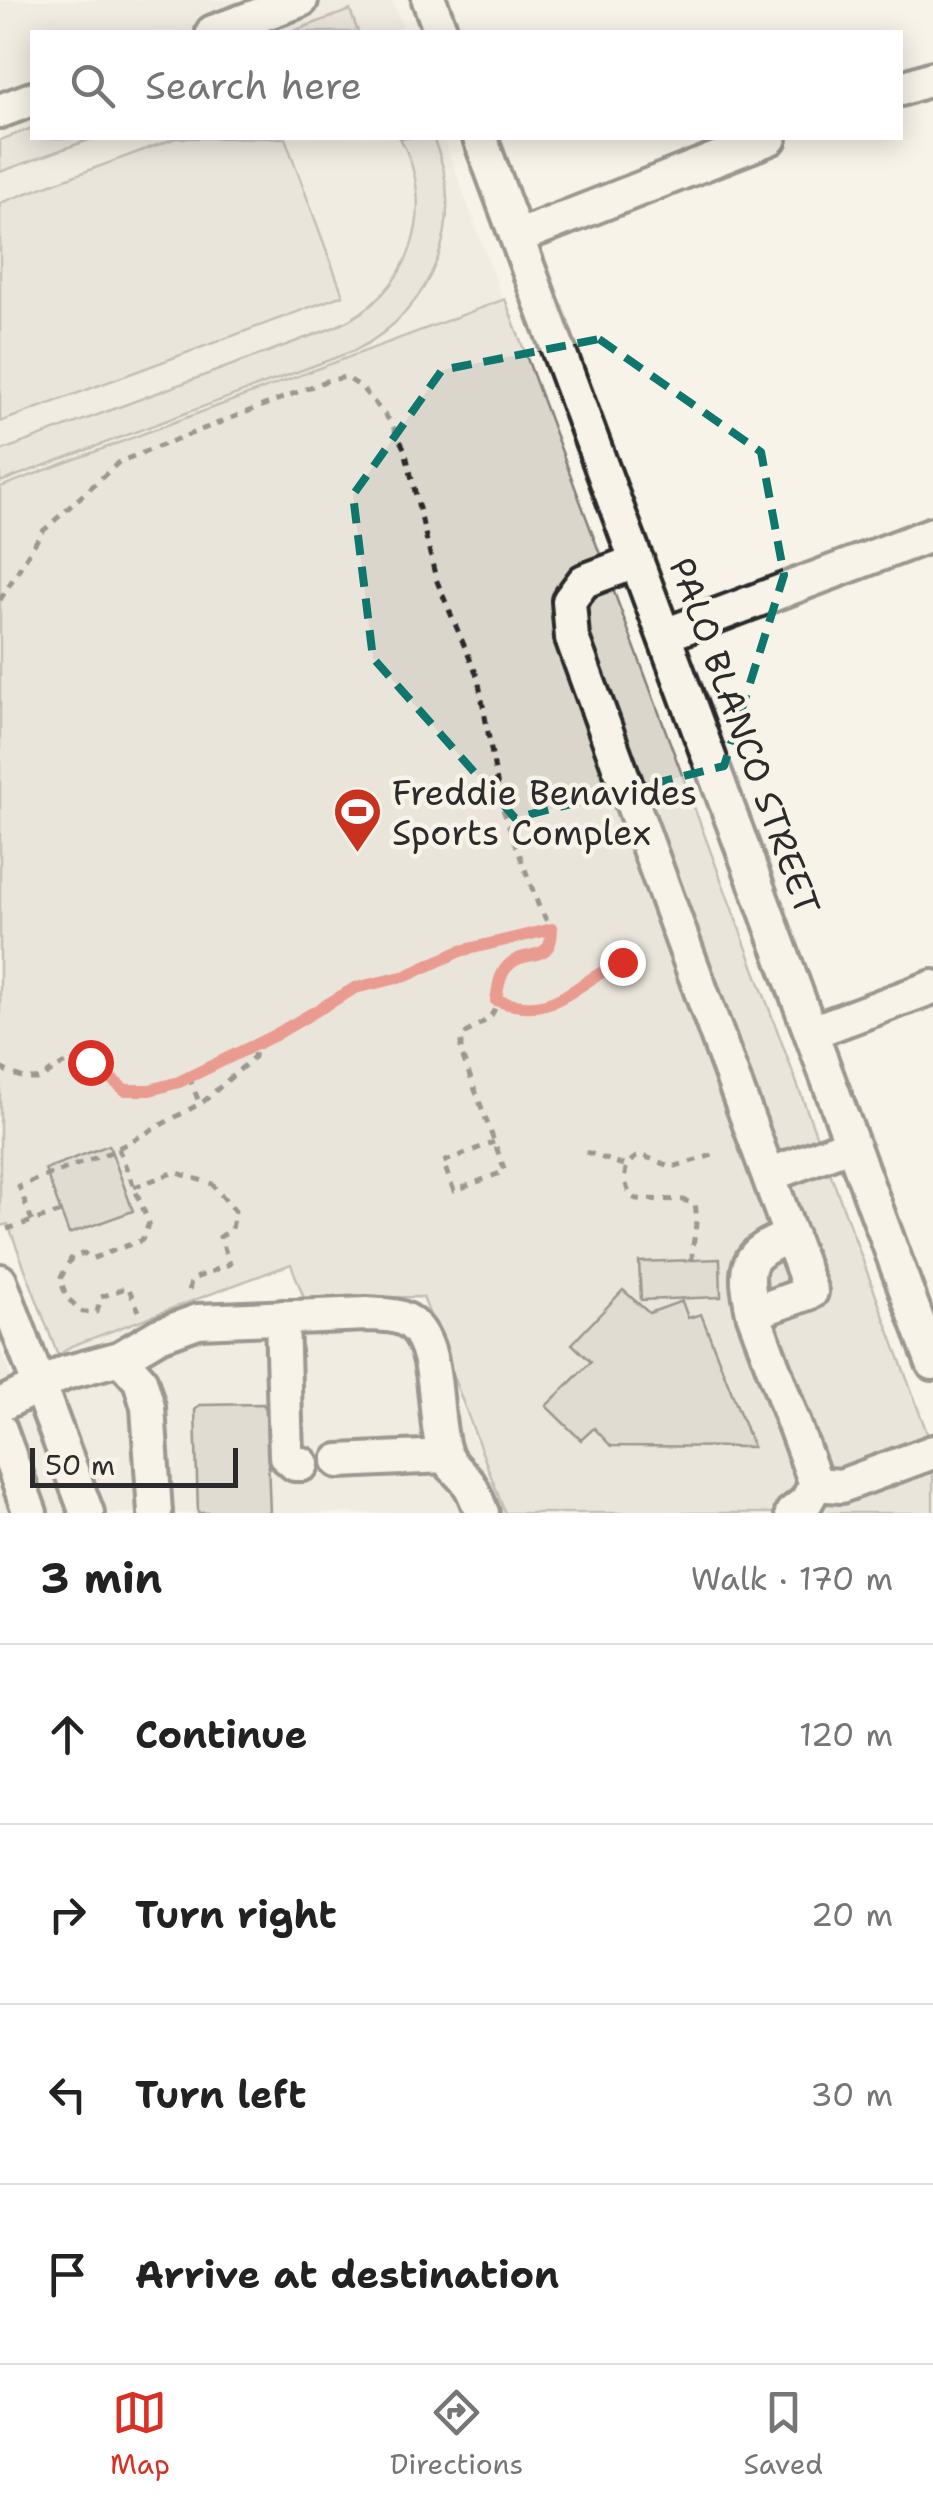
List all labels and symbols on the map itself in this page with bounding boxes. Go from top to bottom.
street label: PALO BLANCO STREET [658,551,832,921]
place label: Freddie Benavides Sports Complex [392,769,697,856]
sports icon: Freddie Benavides Sports Complex [331,786,383,854]
route end [600,940,646,986]
route start [68,1040,114,1086]
scale bar [30,1443,238,1488]

